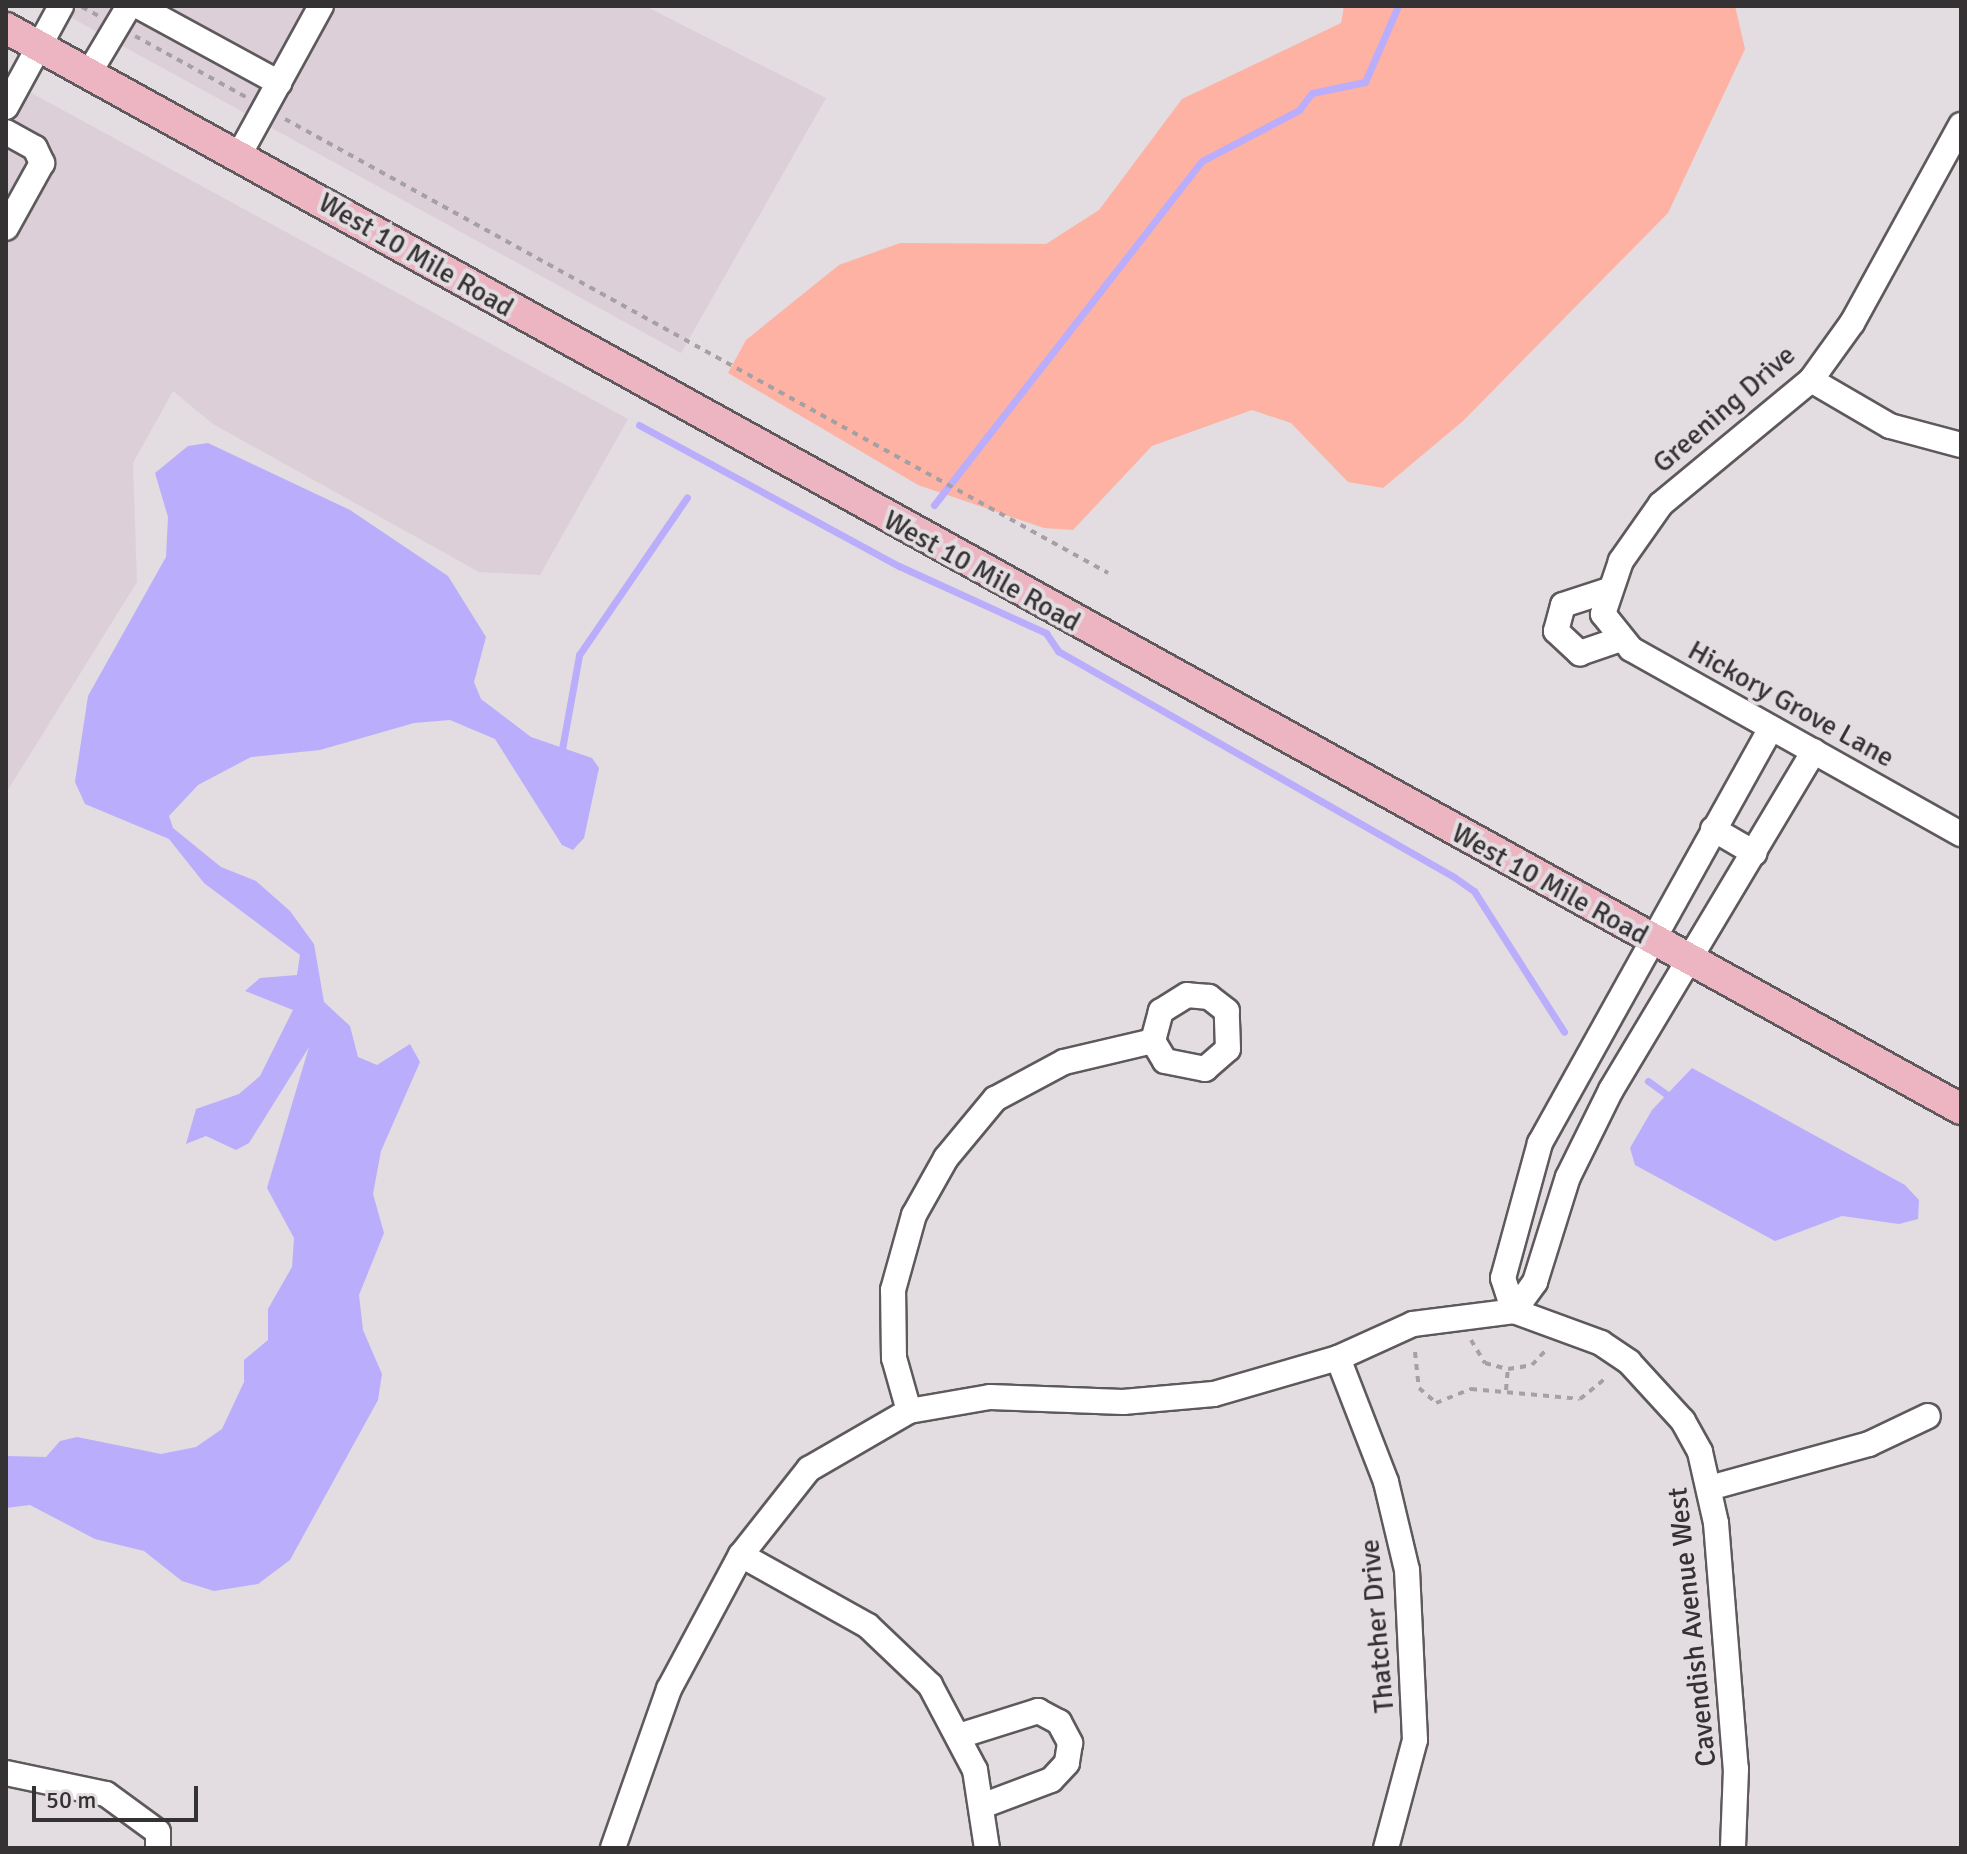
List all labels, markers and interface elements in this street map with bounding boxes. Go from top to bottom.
street label: West 10 Mile Road [313,186,519,324]
street label: Greening Drive [1646,338,1802,480]
street label: West 10 Mile Road [878,503,1086,639]
street label: Hickory Grove Lane [1682,633,1900,775]
street label: West 10 Mile Road [1446,816,1654,952]
street label: Cavendish Avenue West [1661,1486,1723,1768]
street label: Thatcher Drive [1353,1538,1401,1714]
scale bar [36,1770,202,1820]
text: 50 m [46,1785,96,1815]

